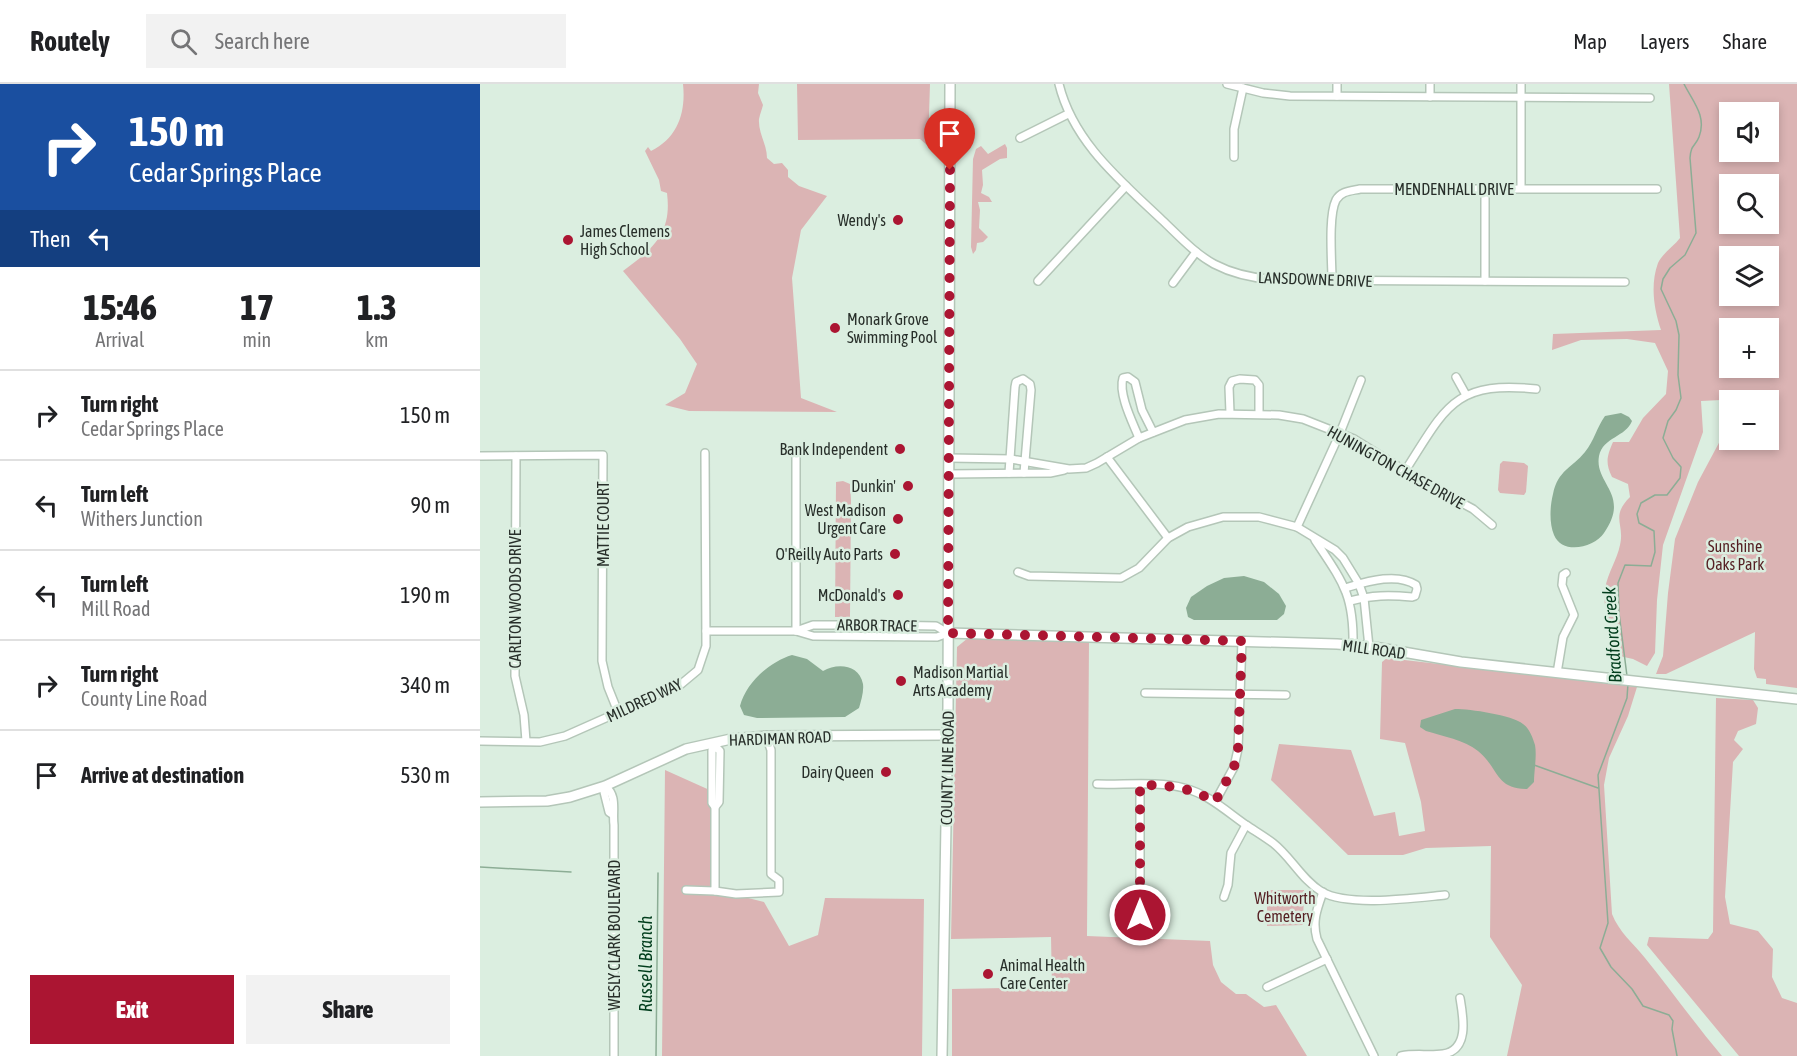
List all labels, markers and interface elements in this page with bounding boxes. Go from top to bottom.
search box [146,14,566,68]
text: Routely [30,25,110,57]
icon: search [167,25,200,58]
text: Search here [215,28,310,54]
text: Map [1573,29,1607,53]
text: Layers [1640,29,1690,53]
text: Share [1723,29,1767,53]
map controls [1719,102,1779,450]
button: sound [1719,102,1779,162]
text: 150 m [129,107,224,155]
icon: right [30,108,108,186]
pin [924,108,975,170]
icon: arrive [933,117,966,150]
text: Cedar Springs Place [129,157,322,188]
button: search [1719,174,1779,234]
street label: MENDENHALL DRIVE [1394,180,1514,198]
place label: Wendy's [837,211,886,230]
marker: Wendy's [891,213,905,227]
icon: left [83,222,116,255]
place label: James Clemens High School [580,222,670,259]
text: Then [30,226,71,252]
marker: James Clemens High School [561,233,575,247]
button: layers [1719,246,1779,306]
street label: LANSDOWNE DRIVE [1258,268,1372,290]
text: 15:46 [83,286,157,328]
text: 17 [240,286,274,328]
text: 1.3 [357,286,397,328]
place label: Monark Grove Swimming Pool [847,310,938,347]
button: + [1719,318,1779,378]
marker: Monark Grove Swimming Pool [828,321,842,335]
text: Arrival [96,328,144,351]
text: min [243,328,271,351]
text: km [365,328,389,351]
button: − [1719,390,1779,450]
text: Turn right [81,391,158,417]
icon: right [30,399,63,432]
text: 150 m [400,402,450,428]
text: Cedar Springs Place [81,417,224,440]
street label: HUNINGTON CHASE DRIVE [1324,422,1468,512]
place label: Bank Independent [779,440,888,459]
marker: Bank Independent [893,442,907,456]
place label: Dunkin' [851,477,896,495]
marker: Dunkin' [901,479,915,493]
text: Turn left [81,481,148,507]
street label: MATTIE COURT [594,481,612,567]
icon: left [30,489,63,522]
text: 90 m [410,492,450,518]
place label: West Madison Urgent Care [805,501,886,538]
text: Withers Junction [81,507,203,530]
marker: West Madison Urgent Care [891,512,905,526]
street label: CARLTON WOODS DRIVE [506,529,524,669]
park label: Sunshine Oaks Park [1706,537,1764,573]
place label: O'Reilly Auto Parts [775,545,883,564]
marker: O'Reilly Auto Parts [888,547,902,561]
text: Turn left [81,571,148,597]
icon: left [30,579,63,612]
text: 190 m [400,582,450,608]
water label: Bradford Creek [1598,585,1626,684]
place label: McDonald's [818,586,886,604]
marker: McDonald's [891,588,905,602]
text: Mill Road [81,597,151,620]
street label: ARBOR TRACE [837,615,917,635]
street label: MILL ROAD [1341,636,1407,662]
text: Turn right [81,661,158,687]
place label: Madison Martial Arts Academy [913,663,1009,700]
icon: right [30,669,63,702]
text: 340 m [400,672,450,698]
street label: MILDRED WAY [603,674,685,725]
marker: Madison Martial Arts Academy [894,674,908,688]
text: County Line Road [81,687,208,710]
street label: COUNTY LINE ROAD [937,711,957,825]
street label: HARDIMAN ROAD [729,727,831,749]
icon: arrive [30,759,63,792]
text: Arrive at destination [81,762,244,788]
text: 530 m [400,762,450,788]
place label: Dairy Queen [801,763,874,782]
marker: Dairy Queen [879,765,893,779]
street label: WESLY CLARK BOULEVARD [605,860,623,1010]
position arrow [1108,883,1172,947]
park label: Whitworth Cemetery [1254,889,1316,926]
water label: Russell Branch [635,916,656,1012]
place label: Animal Health Care Center [1000,956,1085,992]
marker: Animal Health Care Center [981,967,995,981]
button: Exit [30,975,234,1044]
button: Share [246,975,450,1044]

